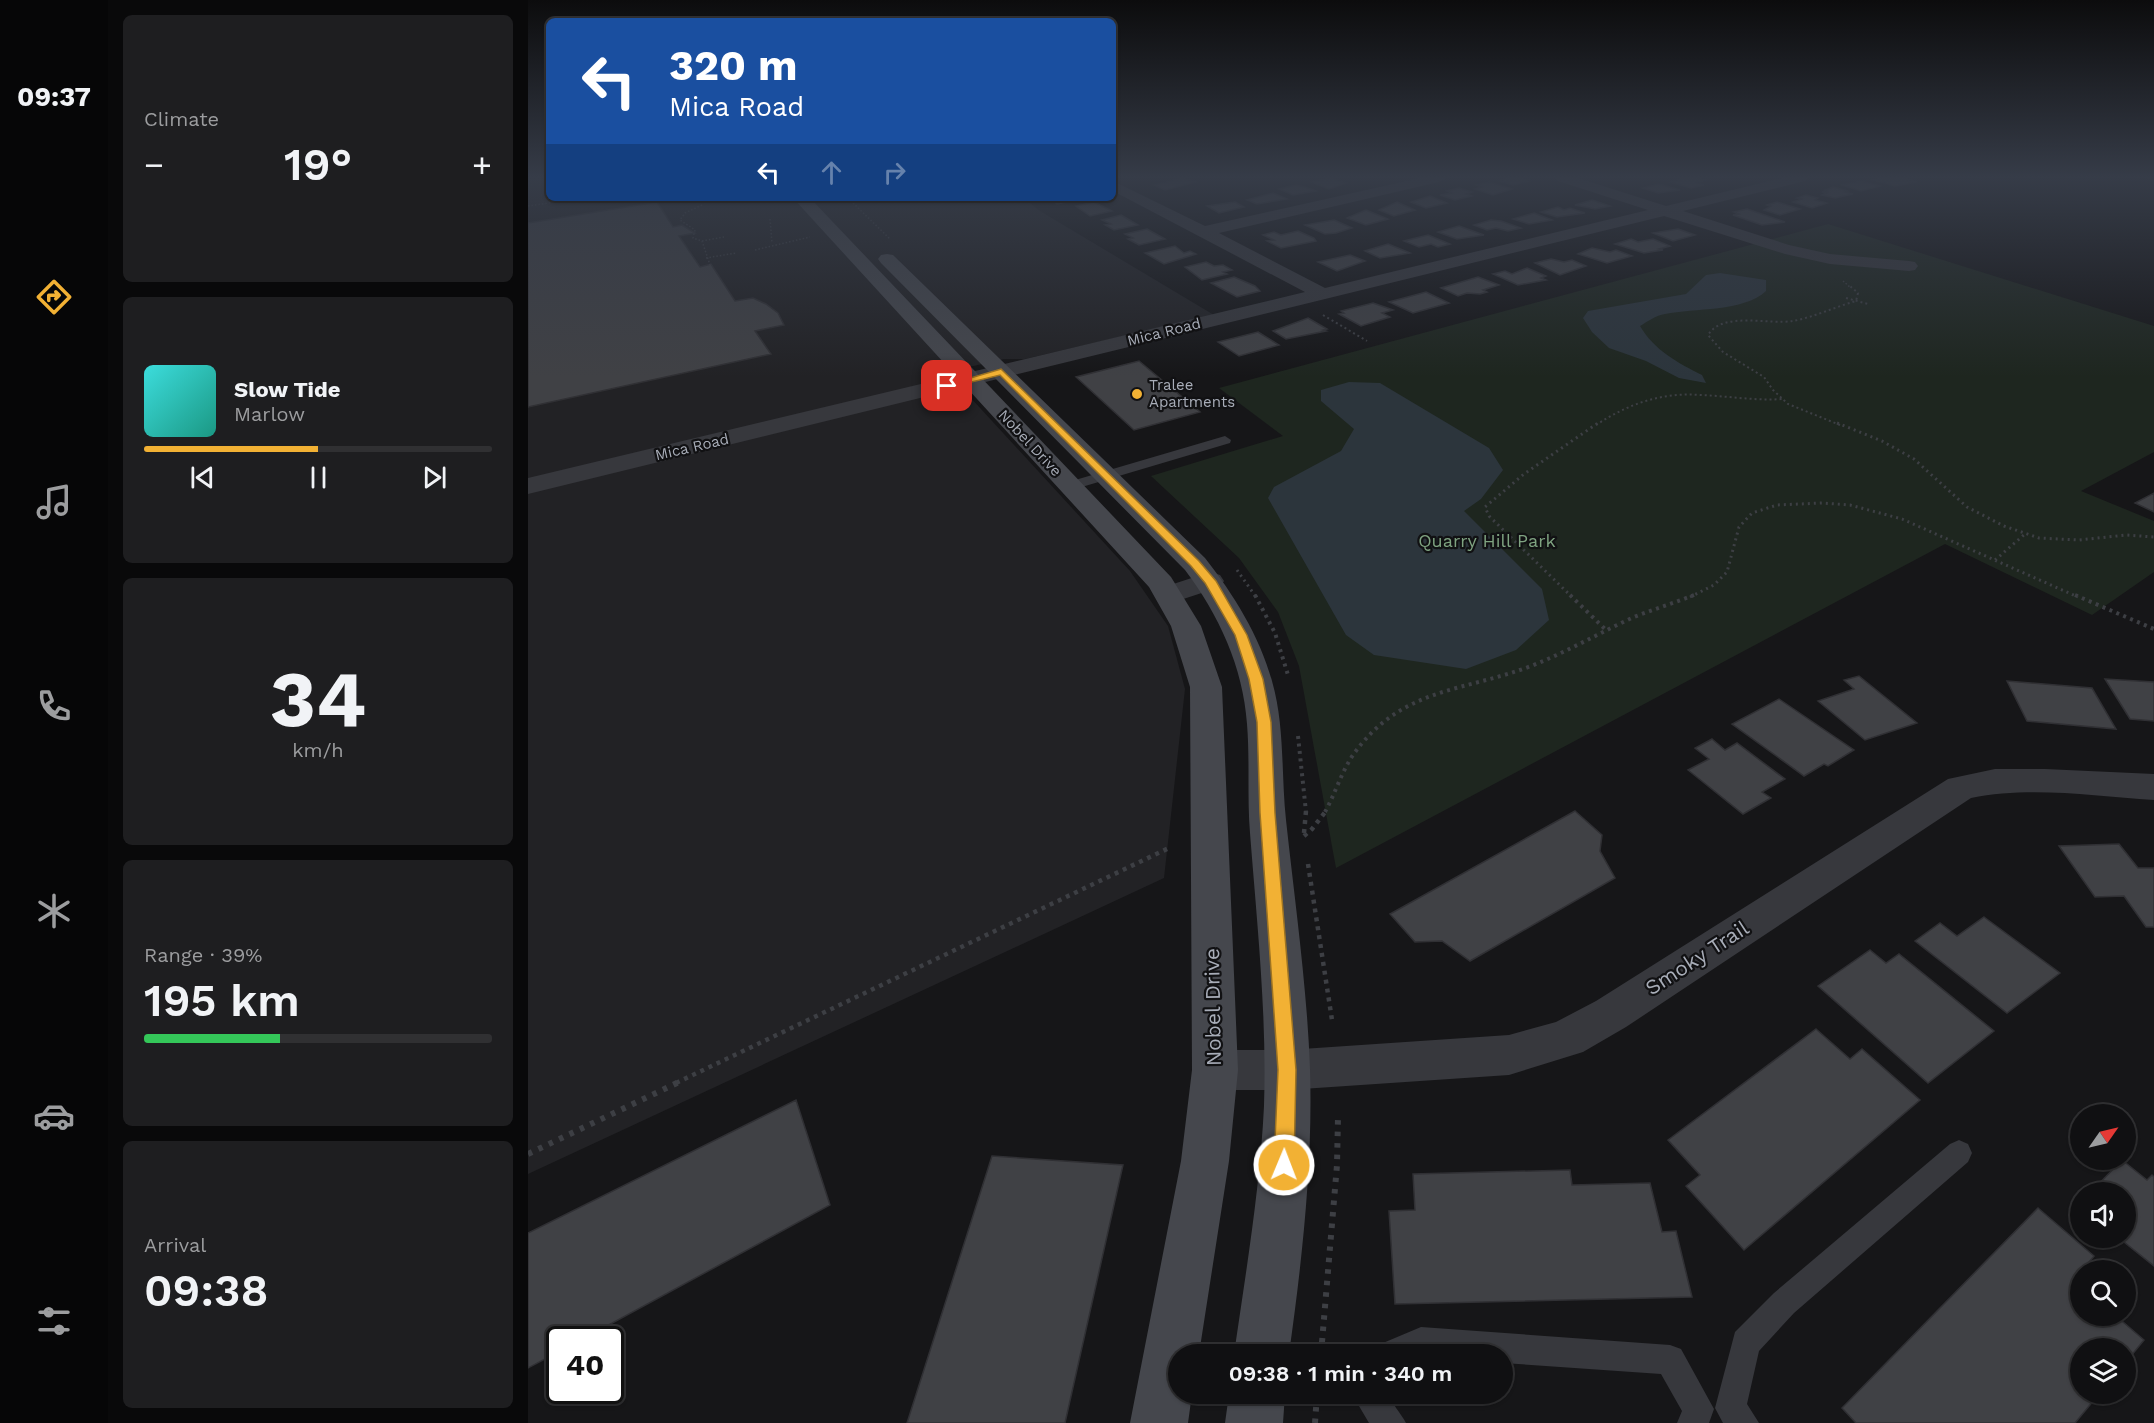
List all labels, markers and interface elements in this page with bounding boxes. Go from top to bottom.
text: 320 m [669,41,798,90]
icon: left [570,42,648,120]
text: 09:37 [17,81,91,113]
text: Mica Road [669,91,804,123]
text: Climate [144,107,219,131]
text: 19° [284,138,352,191]
text: − [144,145,164,184]
text: + [472,145,492,184]
icon: left [752,156,785,189]
icon: ahead [815,156,848,189]
icon: right [878,156,911,189]
icon: directions [33,276,75,318]
street label: Mica Road [1125,314,1203,350]
pin [921,360,972,411]
icon: arrive [930,369,963,402]
place label: Tralee Apartments [1149,376,1235,411]
text: Slow Tide [234,377,341,402]
marker: Tralee Apartments [1130,387,1144,401]
text: Marlow [234,402,305,426]
street label: Nobel Drive [995,406,1065,480]
street label: Mica Road [653,430,731,464]
icon: previous [186,461,219,494]
icon: pause [302,461,335,494]
icon: next [418,461,451,494]
icon: music [33,481,75,523]
park label: Quarry Hill Park [1418,530,1556,551]
text: 34 [270,653,366,745]
icon: phone [33,685,75,727]
text: km/h [292,738,344,762]
icon: climate [33,890,75,932]
street label: Smoky Trail [1640,915,1754,1000]
text: Range · 39% [144,943,262,967]
street label: Nobel Drive [1199,948,1226,1066]
text: 195 km [144,974,300,1027]
icon: car [33,1095,75,1137]
north arrow [2070,1104,2136,1170]
map controls [2070,1104,2136,1404]
position arrow [1252,1133,1316,1197]
button: sound [2070,1182,2136,1248]
text: Arrival [144,1233,206,1257]
button: search [2070,1260,2136,1326]
text: 09:38 [144,1264,268,1317]
icon: filters [33,1300,75,1342]
speed limit sign: 40 [546,1326,624,1404]
button: layers [2070,1338,2136,1404]
text: 09:38 · 1 min · 340 m [1229,1361,1452,1386]

